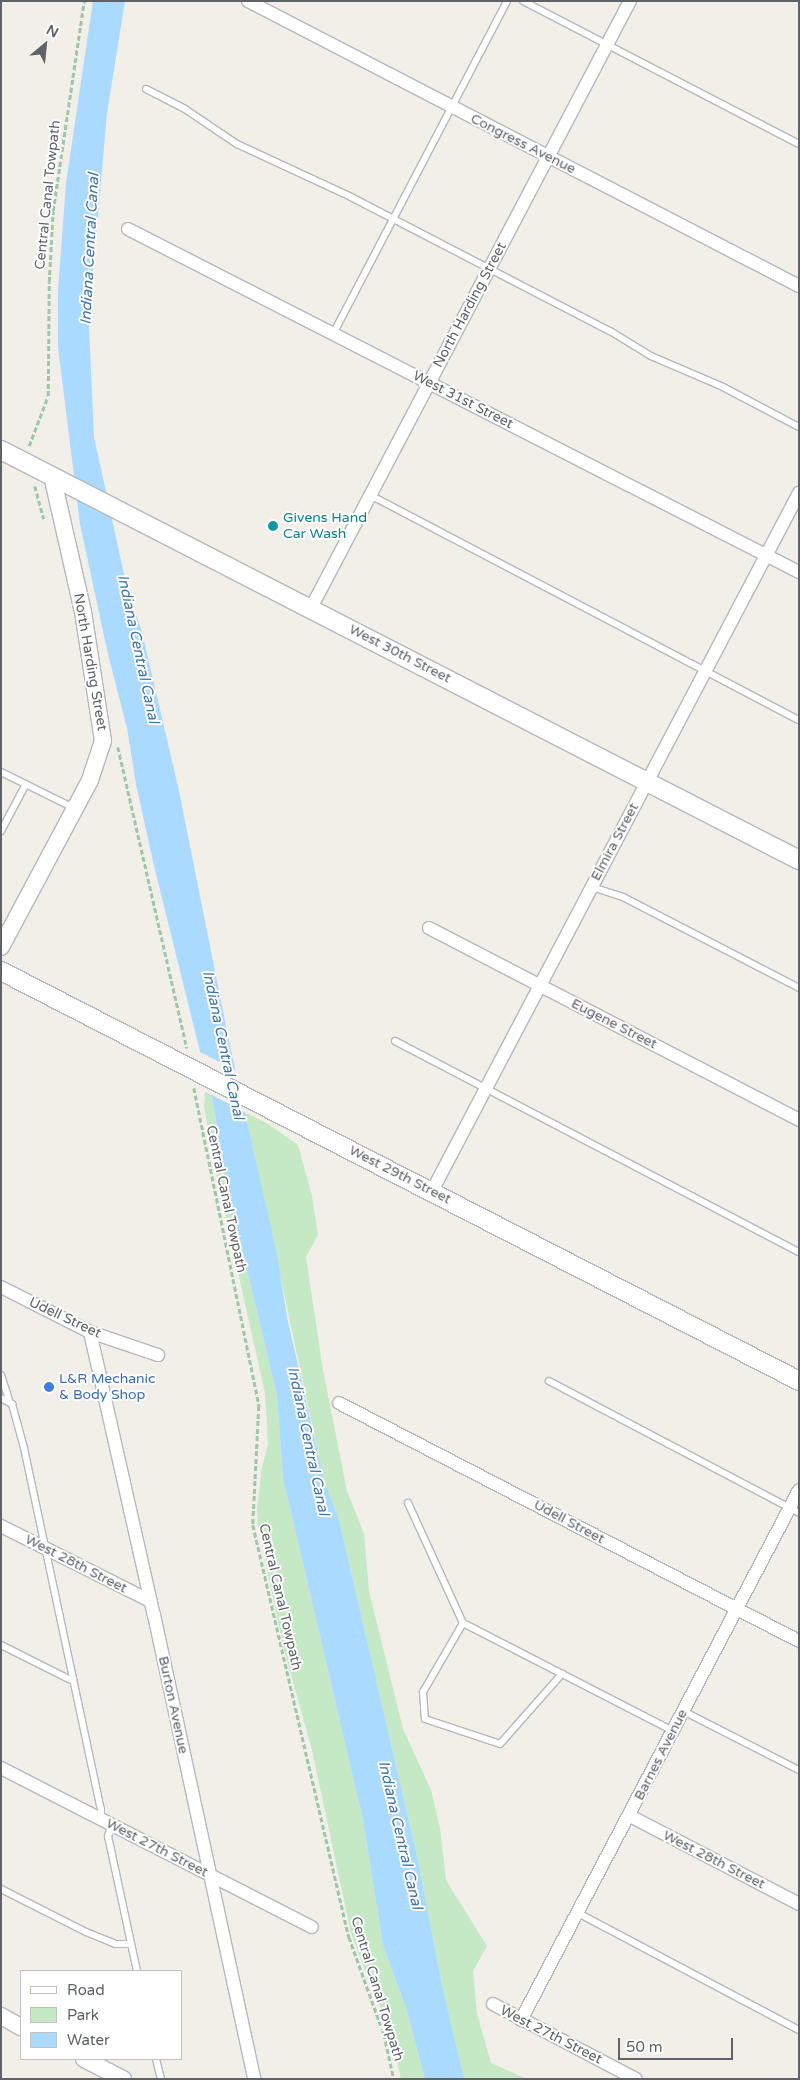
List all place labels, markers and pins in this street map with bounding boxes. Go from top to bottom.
place label: Givens Hand Car Wash [283,510,367,542]
marker: Givens Hand Car Wash [267,520,279,532]
place label: L&R Mechanic & Body Shop [59,1371,156,1404]
marker: L&R Mechanic & Body Shop [43,1381,55,1393]

